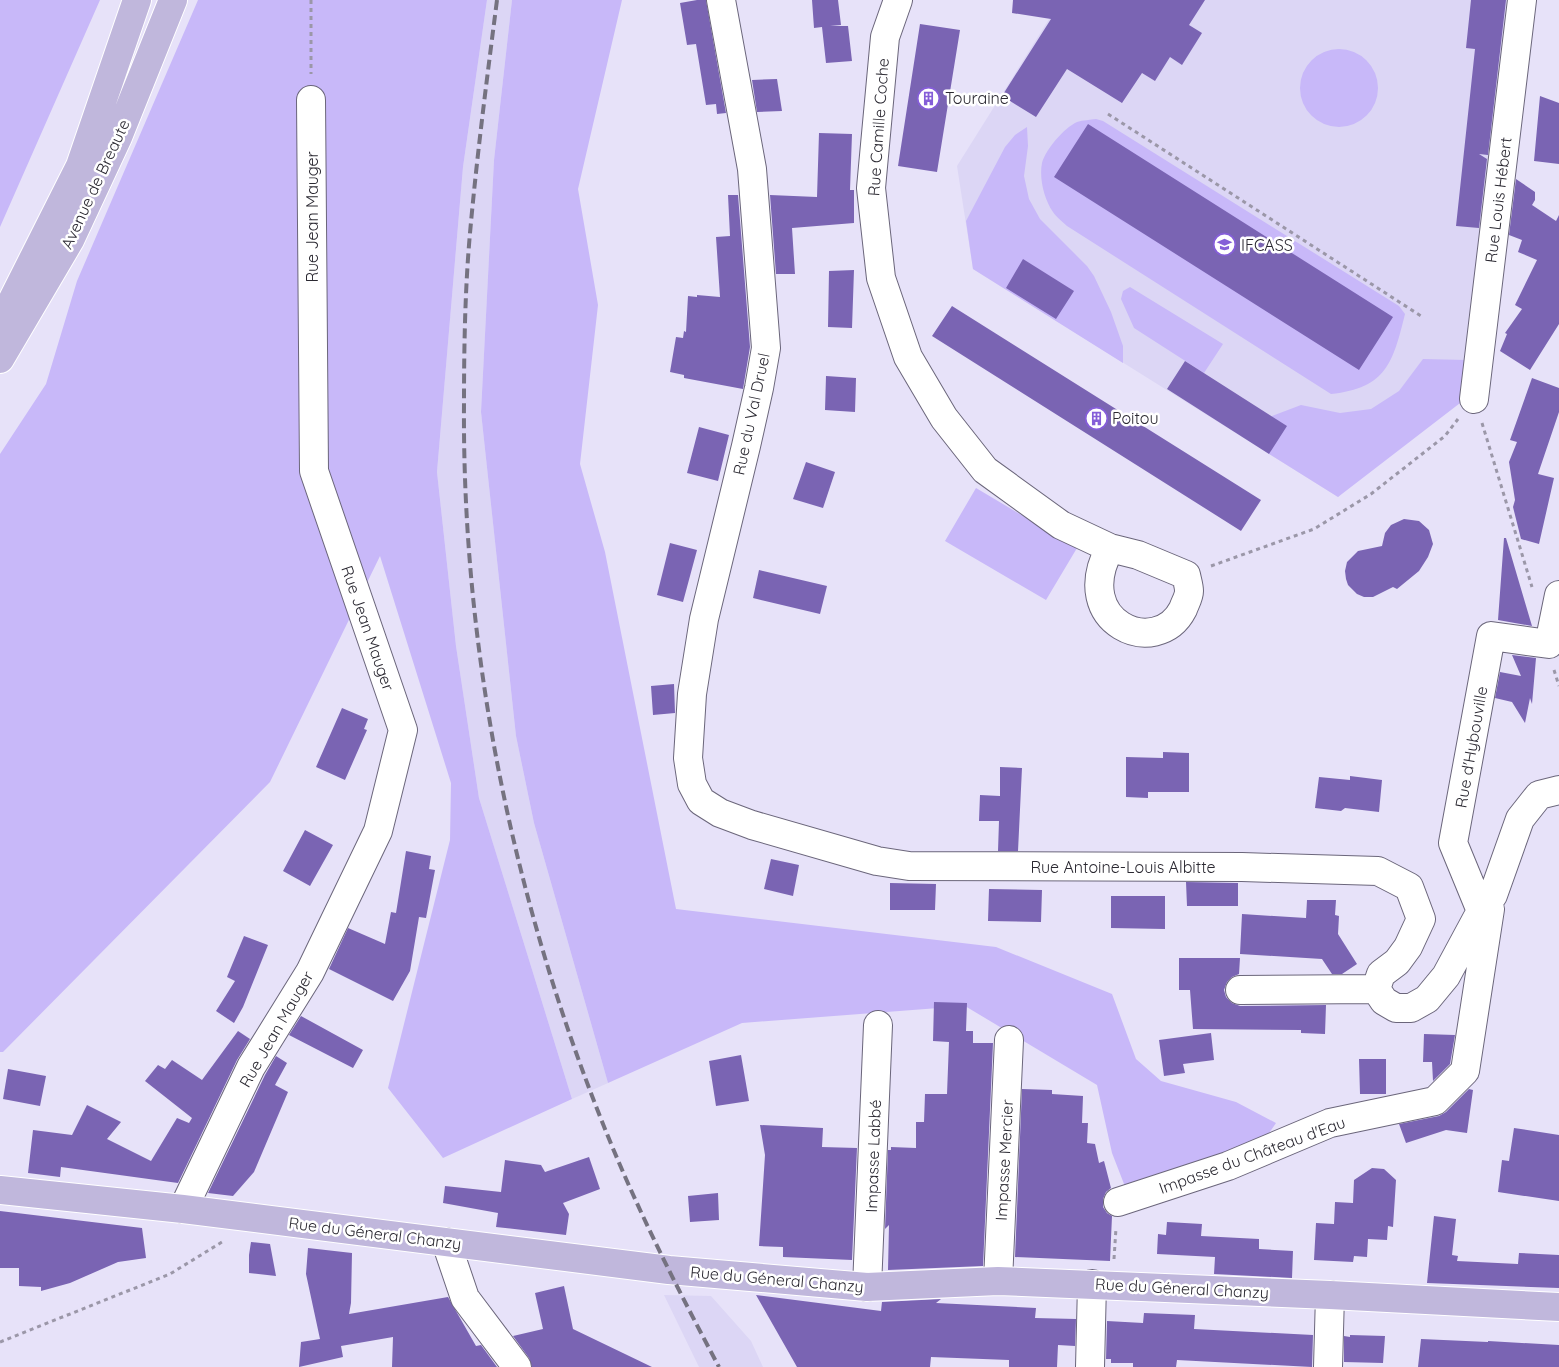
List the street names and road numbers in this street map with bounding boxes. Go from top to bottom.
street label: Rue Camille Coche [863,57,893,197]
street label: Avenue de Breaute [56,116,134,252]
street label: Rue Louis Hébert [1480,136,1516,264]
street label: Rue Jean Mauger [302,151,322,283]
street label: Rue du Val Druel [728,351,774,477]
street label: Rue Jean Mauger [337,563,399,693]
street label: Rue d'Hybouville [1450,685,1492,809]
street label: Rue Antoine-Louis Albitte [1030,857,1216,877]
street label: Rue Jean Mauger [235,967,317,1091]
street label: Impasse Labbé [861,1099,885,1213]
street label: Impasse Mercier [991,1099,1017,1221]
street label: Impasse du Château d'Eau [1156,1112,1348,1198]
street label: Rue du Géneral Chanzy [287,1212,463,1254]
street label: Rue du Géneral Chanzy [690,1261,864,1297]
street label: Rue du Géneral Chanzy [1095,1273,1269,1303]

